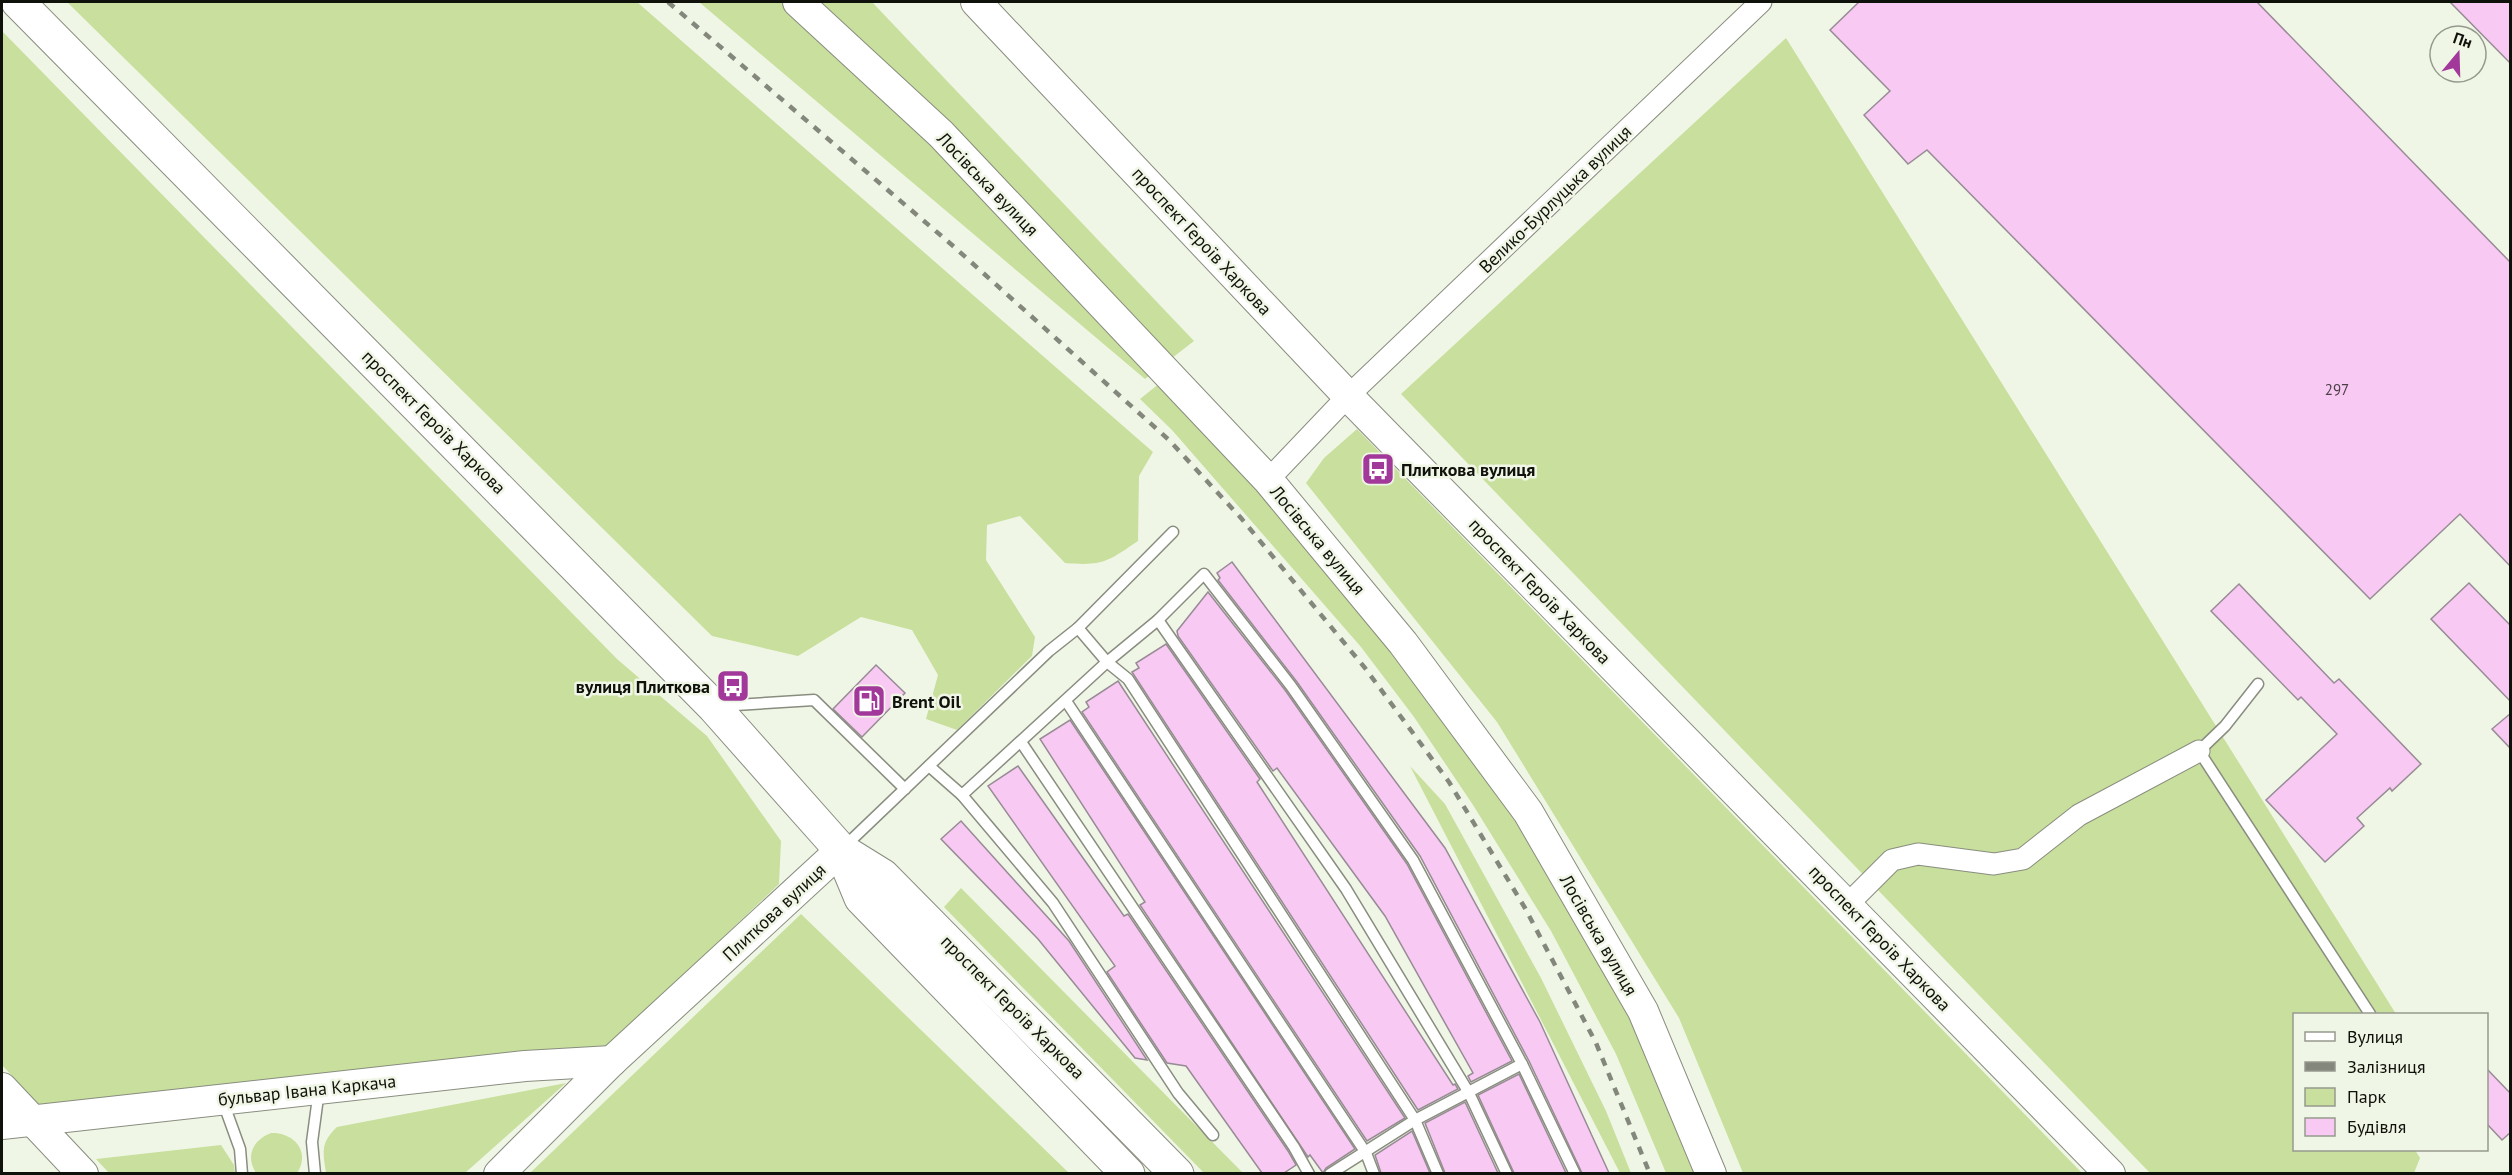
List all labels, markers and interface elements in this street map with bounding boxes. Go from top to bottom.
north arrow [2428,24,2488,84]
text: Пн [2451,27,2475,52]
street label: Велико-Бурлуцька вулиця [1474,120,1636,278]
street label: Лосівська вулиця [932,126,1044,241]
street label: проспект Героїв Харкова [1127,162,1277,320]
street label: проспект Героїв Харкова [357,345,511,499]
house number: 297 [2325,380,2349,399]
bus stop icon: Плиткова вулиця [1360,451,1396,487]
place label: Плиткова вулиця [1401,458,1535,481]
street label: Лосівська вулиця [1265,480,1371,599]
street label: проспект Героїв Харкова [1464,513,1616,669]
bus stop icon: вулиця Плиткова [715,668,751,704]
place label: вулиця Плиткова [576,675,710,698]
fuel station icon: Brent Oil [851,683,887,719]
place label: Brent Oil [892,690,961,713]
street label: Плиткова вулиця [717,858,831,966]
street label: проспект Героїв Харкова [1804,860,1956,1016]
street label: Лосівська вулиця [1555,869,1643,1000]
street label: проспект Героїв Харкова [936,930,1090,1084]
legend [2293,1013,2488,1151]
text: Вулиця [2347,1025,2403,1048]
text: Залізниця [2347,1055,2425,1078]
street label: бульвар Івана Каркача [217,1069,397,1111]
text: Парк [2347,1085,2387,1108]
text: Будівля [2347,1115,2406,1138]

